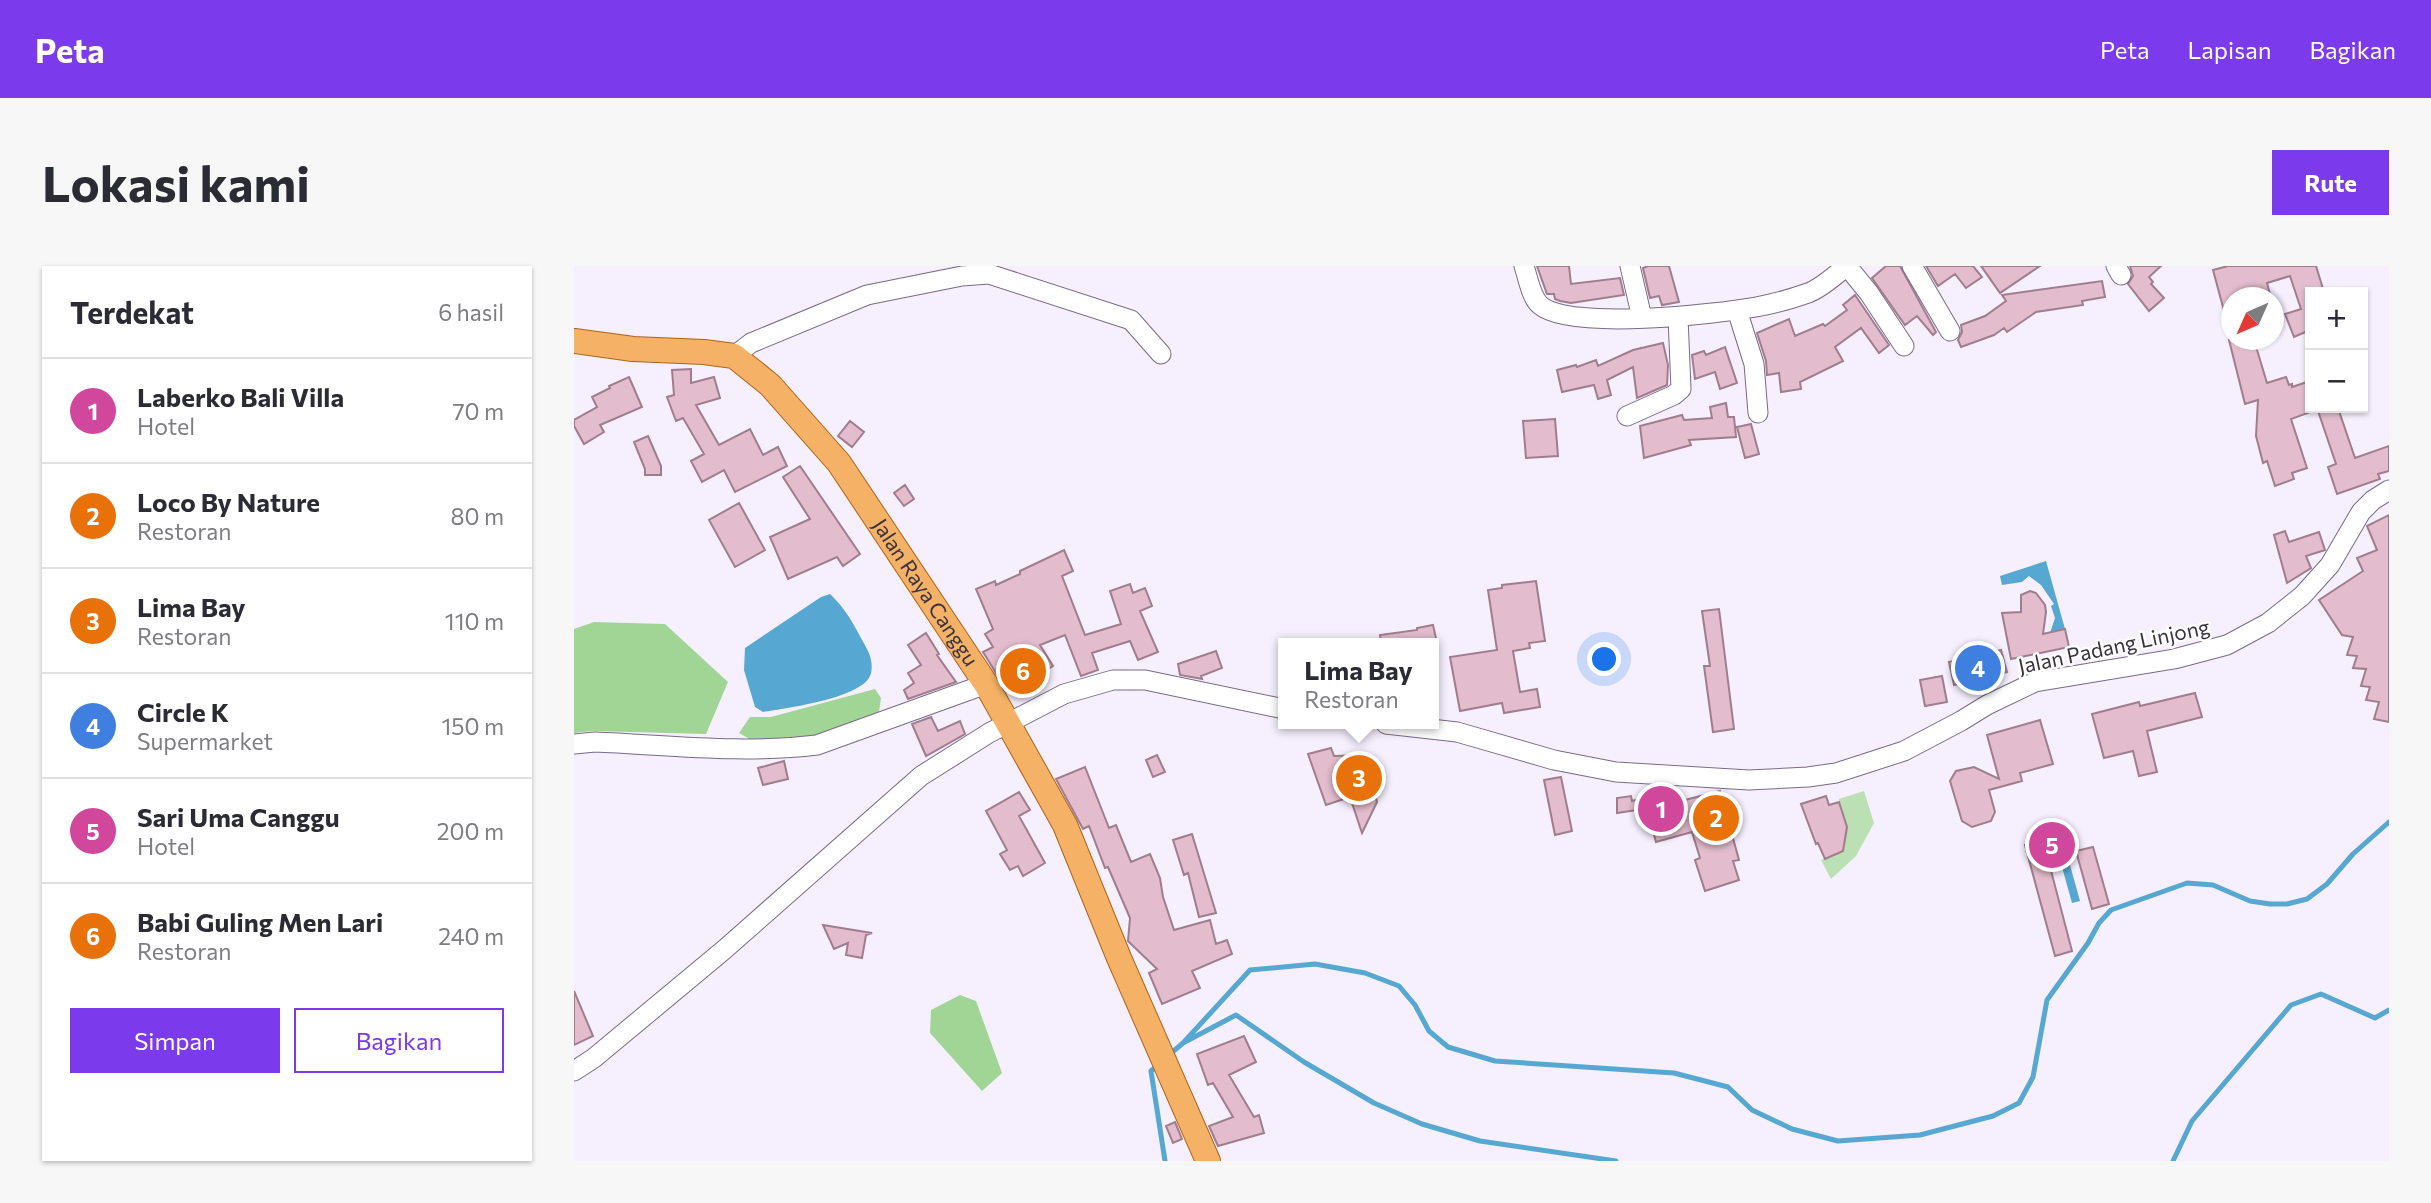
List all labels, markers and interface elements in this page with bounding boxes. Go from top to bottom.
text: Peta [35,29,105,70]
text: Peta [2100,35,2150,64]
text: Lapisan [2188,35,2271,64]
text: Bagikan [2309,35,2396,64]
button: Rute [2272,150,2389,215]
text: Lokasi kami [42,152,310,212]
north arrow [2221,287,2284,350]
map controls [2305,287,2368,413]
button: + [2305,287,2368,350]
text: Terdekat [70,293,194,330]
text: 6 hasil [438,298,504,326]
button: − [2305,350,2368,413]
text: Laberko Bali Villa [137,381,344,412]
text: 1 [88,397,98,425]
text: 70 m [452,397,504,425]
text: Hotel [137,412,195,440]
text: Loco By Nature [137,486,320,517]
text: 2 [86,502,100,530]
text: 80 m [451,502,504,530]
street label: Jalan Raya Canggu [869,513,985,670]
text: Restoran [137,517,231,545]
text: Lima Bay [137,591,246,622]
text: 3 [86,607,100,635]
text: 110 m [445,607,504,635]
street label: Jalan Padang Linjong [2016,613,2212,678]
text: Restoran [137,622,231,650]
popup [1278,638,1439,729]
your location [1587,642,1621,676]
pin: 4 [1955,642,2001,694]
pin: 6 [1000,645,1046,697]
text: Lima Bay [1304,654,1413,685]
text: Restoran [1304,685,1399,713]
text: Circle K [137,696,229,727]
text: 4 [86,712,100,740]
text: 150 m [441,712,504,740]
text: Supermarket [137,727,273,755]
pin: 3 [1336,752,1382,804]
pin: 1 [1638,783,1684,835]
pin: 2 [1693,792,1739,844]
text: Sari Uma Canggu [137,801,339,832]
text: 5 [86,817,100,845]
text: 200 m [437,817,504,845]
pin: 5 [2029,819,2075,871]
text: Hotel [137,832,195,860]
text: Babi Guling Men Lari [137,906,383,937]
text: 6 [86,922,100,950]
text: 240 m [438,922,504,950]
text: Restoran [137,937,231,965]
button: Simpan [70,1008,280,1073]
button: Bagikan [294,1008,504,1073]

